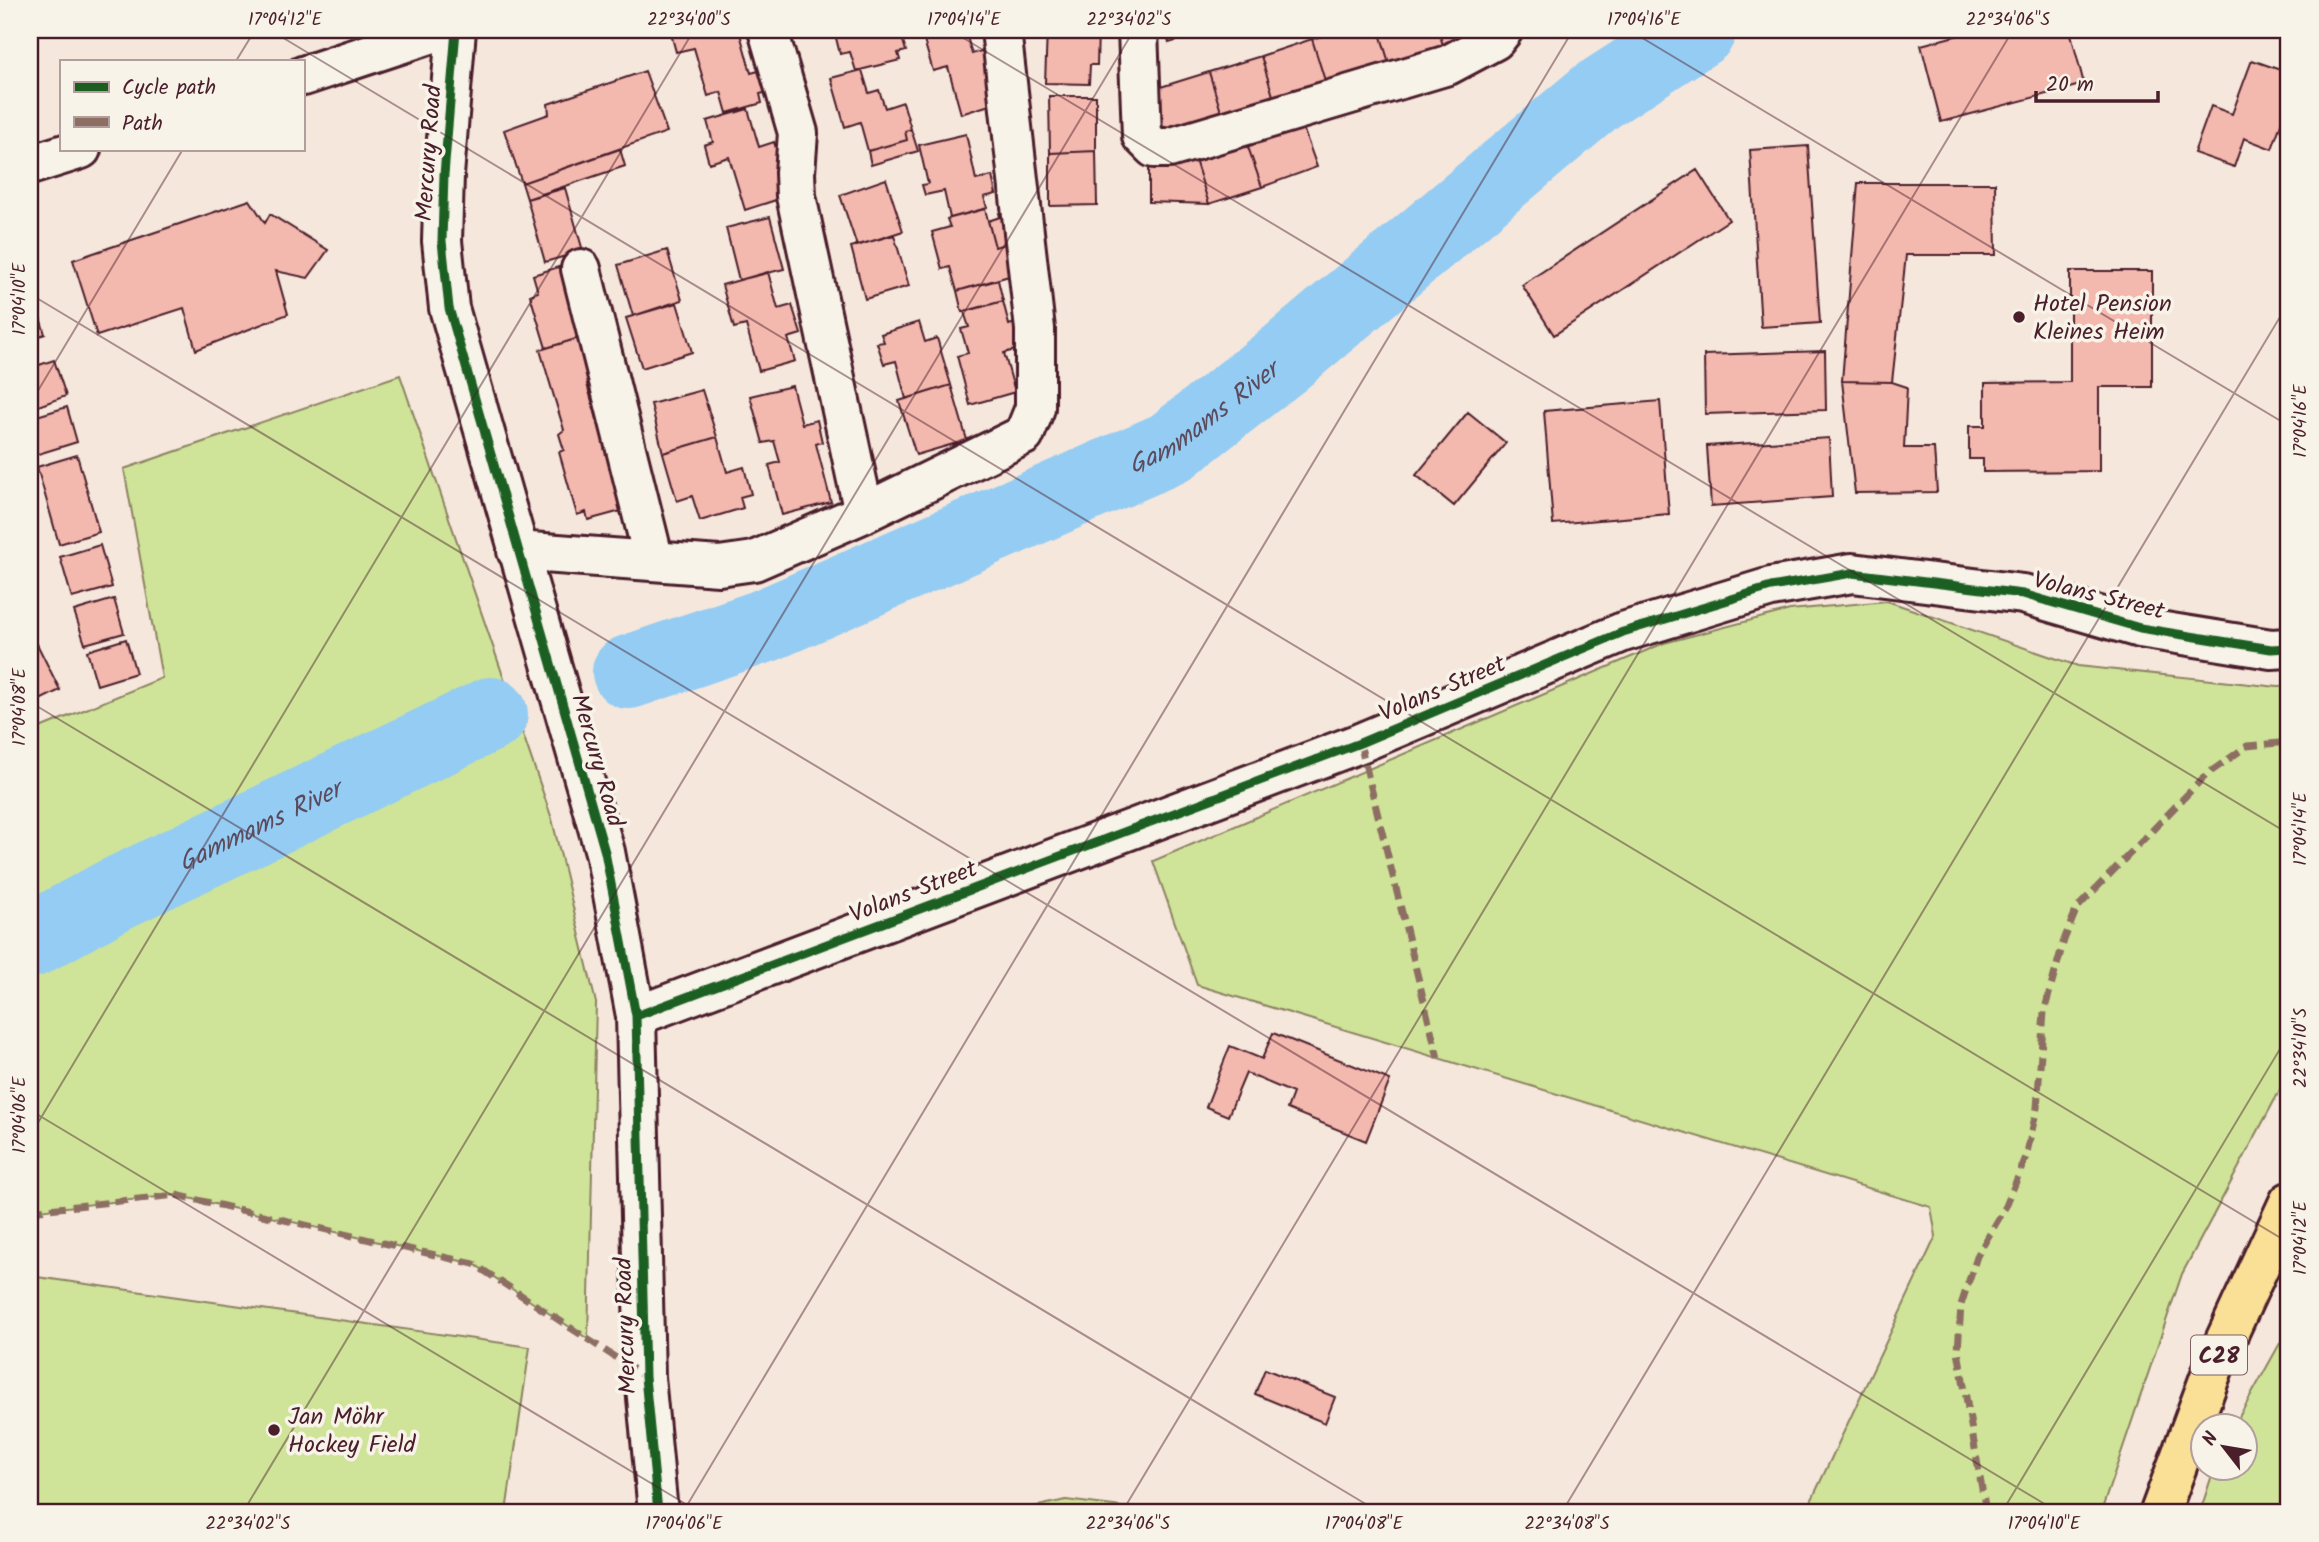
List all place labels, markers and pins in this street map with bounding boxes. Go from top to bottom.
place label: Hotel Pension Kleines Heim [2033,285,2172,352]
marker: Hotel Pension Kleines Heim [2011,309,2027,325]
place label: Jan Möhr Hockey Field [288,1398,417,1465]
marker: Jan Möhr Hockey Field [266,1422,282,1438]

